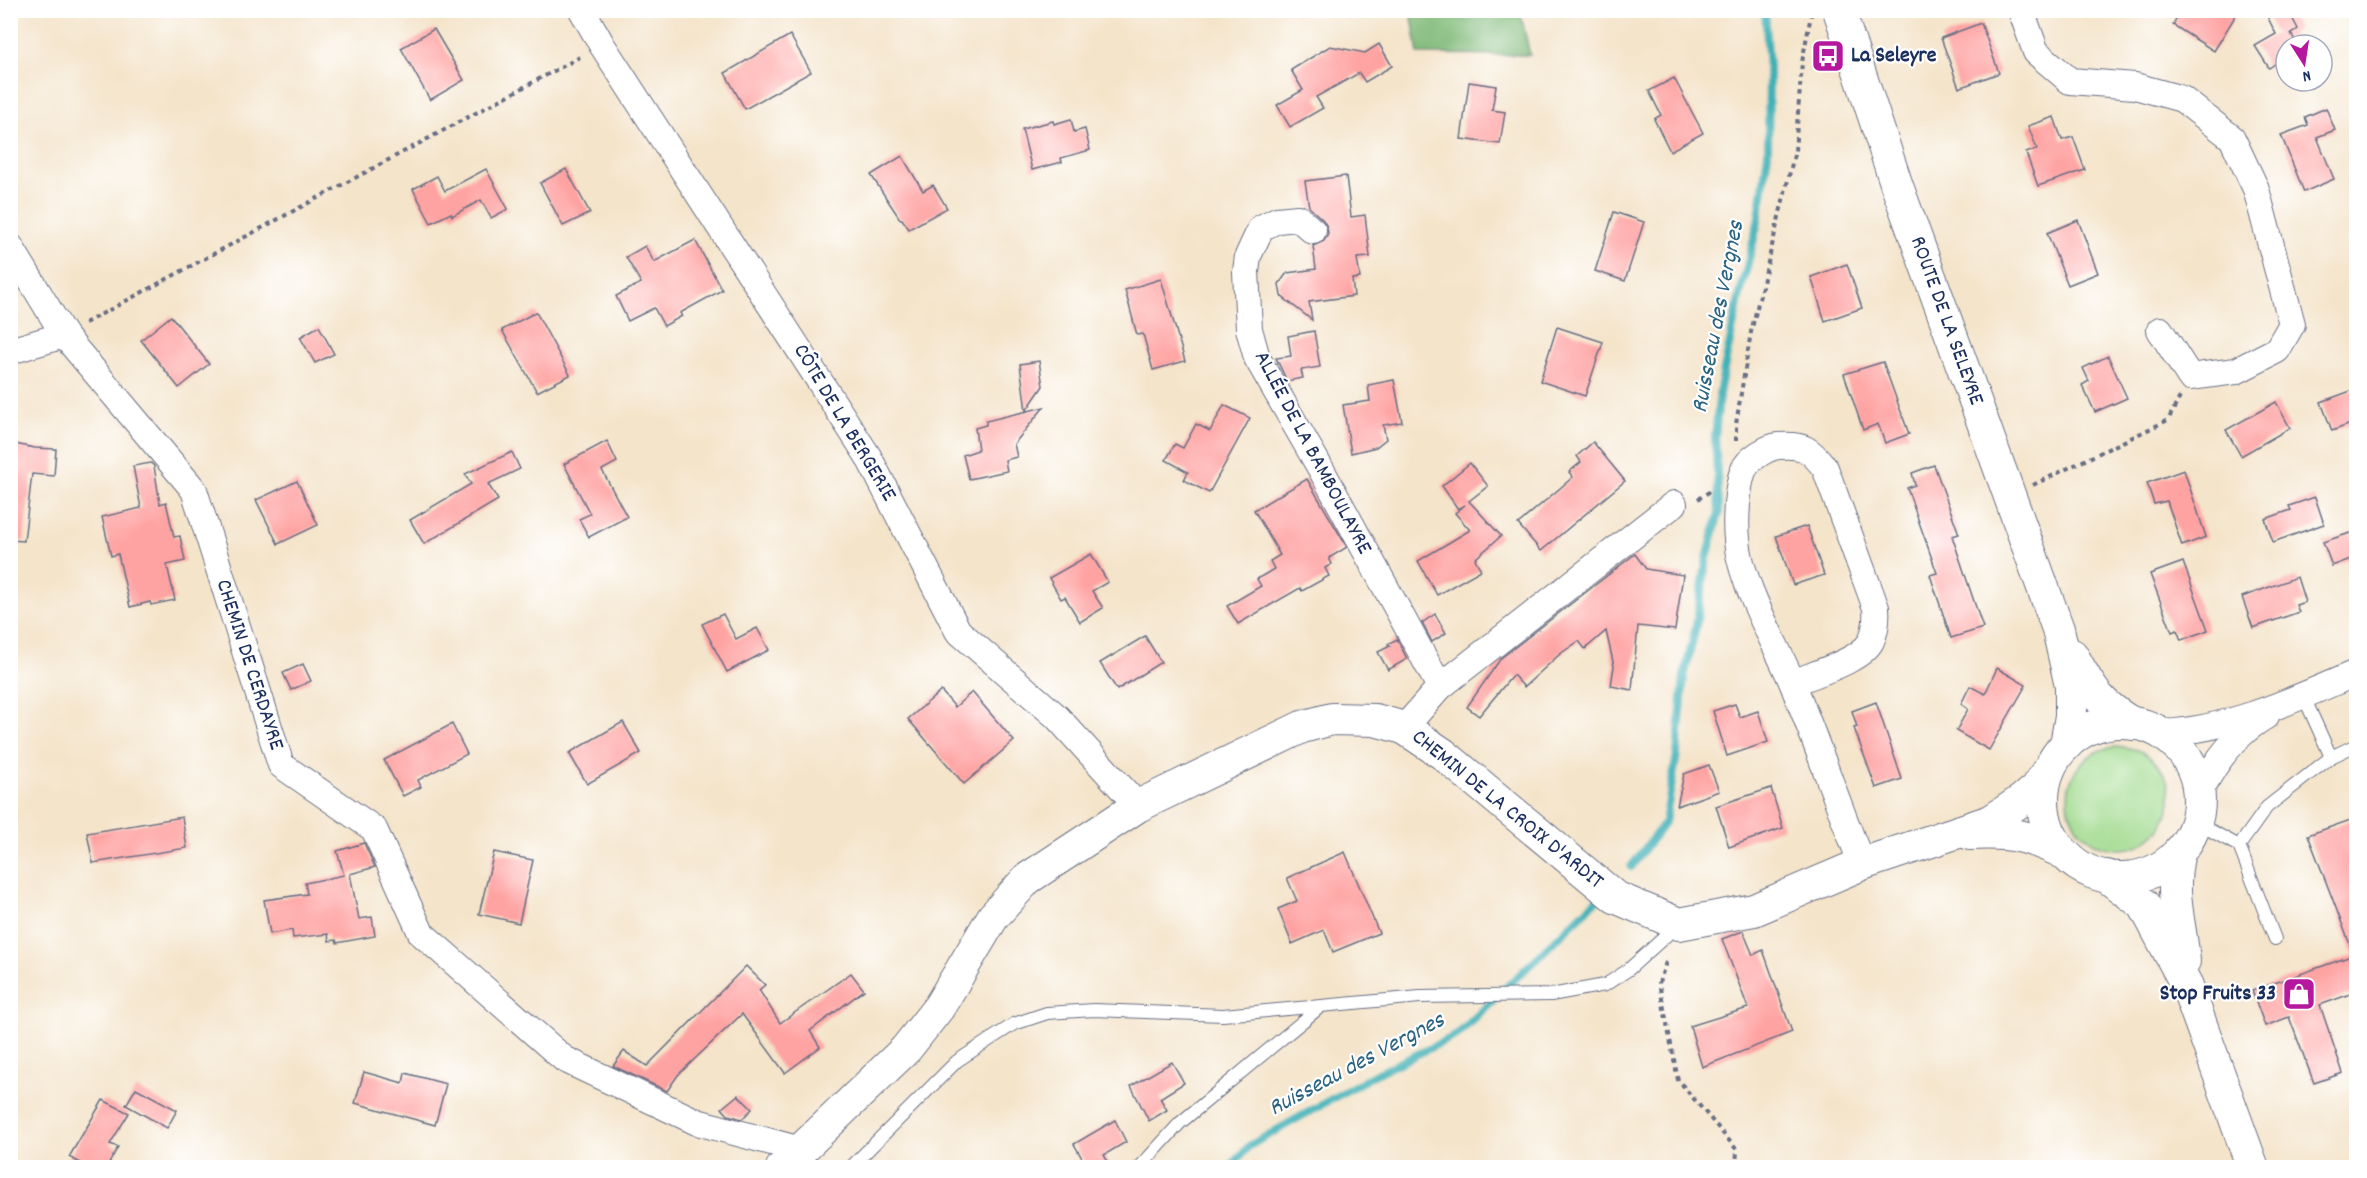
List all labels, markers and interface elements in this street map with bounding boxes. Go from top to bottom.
north arrow [2274,33,2334,93]
bus stop icon: La Seleyre [1810,38,1846,74]
place label: La Seleyre [1851,41,1937,72]
text: N [2300,63,2313,87]
water label: Ruisseau des Vergnes [1684,217,1754,416]
street label: ROUTE DE LA SELEYRE [1901,232,1991,410]
street label: CÔTE DE LA BERGERIE [785,338,903,508]
street label: ALLÉE DE LA BAMBOULAYRE [1245,346,1379,560]
street label: CHEMIN DE CERDAYRE [207,576,291,754]
street label: CHEMIN DE LA CROIX D'ARDIT [1404,723,1610,897]
shop icon: Stop Fruits 33 [2281,976,2317,1012]
place label: Stop Fruits 33 [2160,979,2276,1010]
water label: Ruisseau des Vergnes [1263,1004,1452,1126]

